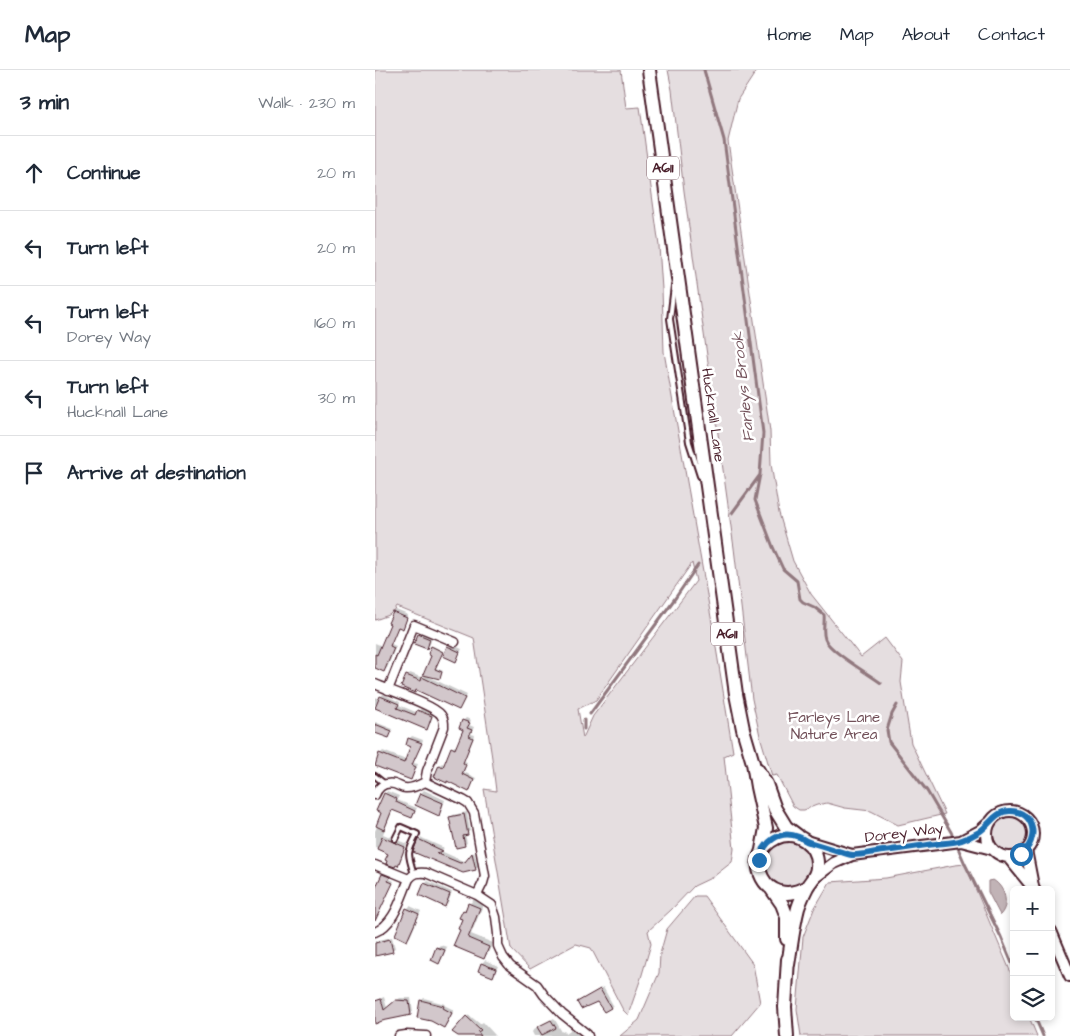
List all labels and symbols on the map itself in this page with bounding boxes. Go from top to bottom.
road number: A611 [647,156,679,180]
water label: Farleys Brook [726,330,761,443]
street label: Hucknall Lane [696,367,730,463]
road number: A611 [711,622,743,646]
park label: Farleys Lane Nature Area [788,707,880,745]
street label: Dorey Way [864,818,944,849]
route start [1010,843,1033,866]
route end [748,849,771,872]

